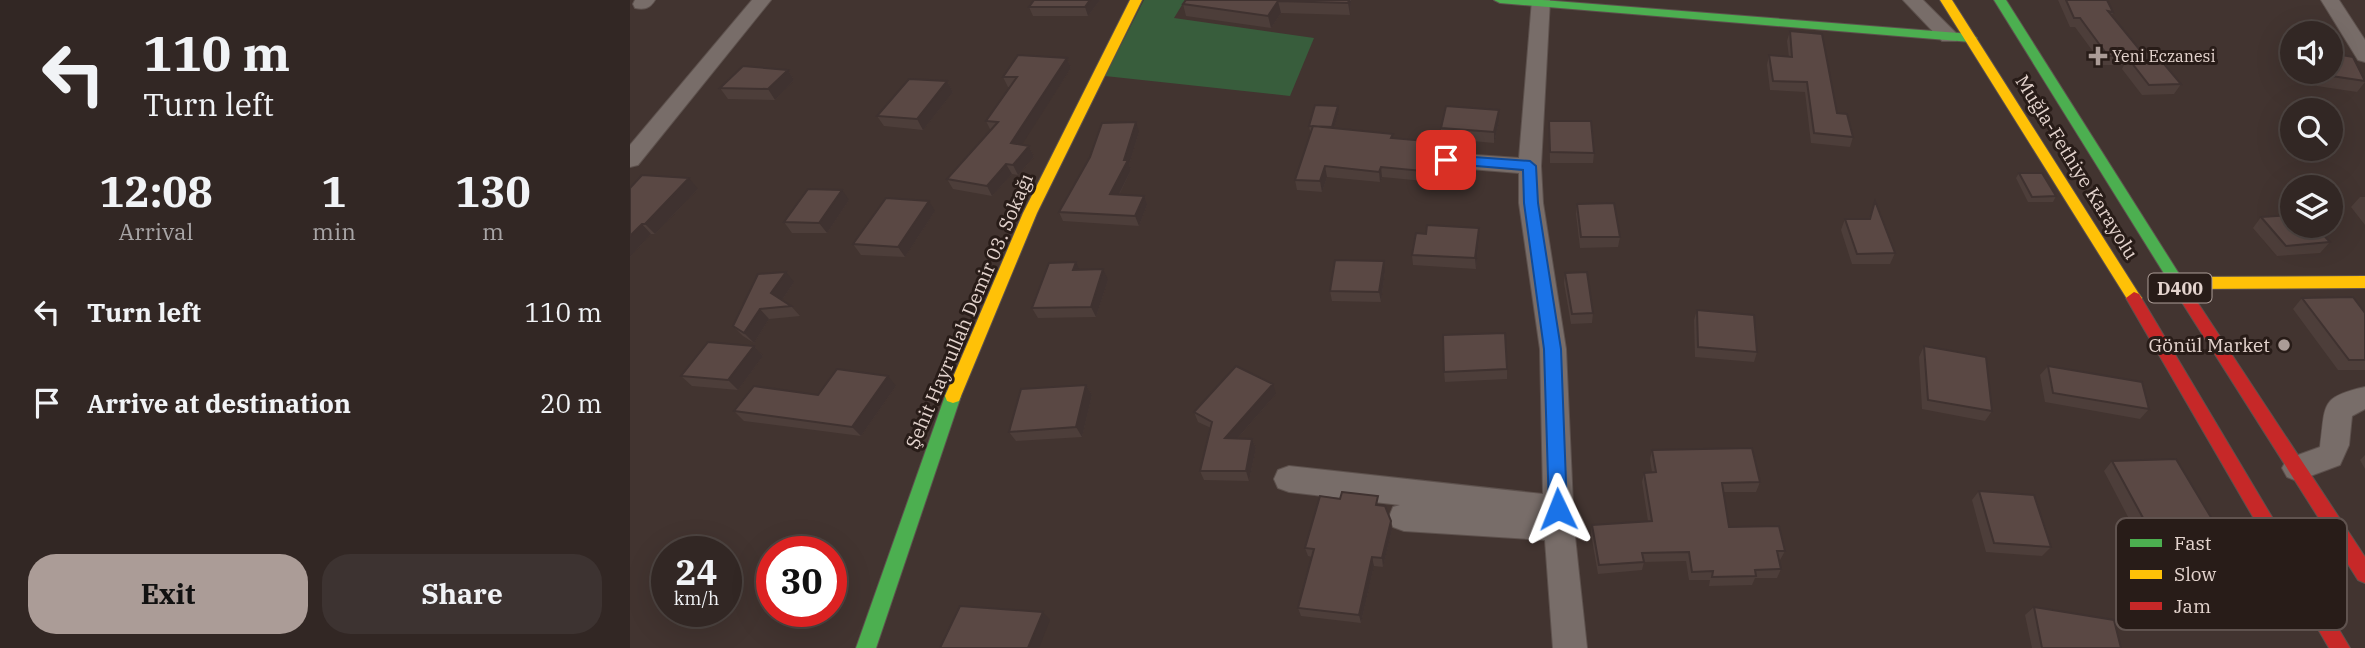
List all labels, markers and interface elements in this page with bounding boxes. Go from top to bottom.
text: 110 m [143,21,290,84]
map controls [2280,21,2343,238]
button: sound [2280,21,2343,84]
icon: left [28,28,119,119]
place label: Yeni Eczanesi [2112,46,2215,66]
marker: Yeni Eczanesi [2090,48,2106,64]
street label: Muğla-Fethiye Karayolu [2010,70,2144,264]
text: Turn left [143,83,274,125]
button: search [2280,98,2343,161]
pin [1416,130,1476,190]
icon: arrive [1427,141,1465,179]
text: 12:08 [99,164,213,219]
text: 1 [321,164,347,219]
text: 130 [455,164,531,219]
street label: Şehit Hayrullah Demir 03. Sokağı [900,170,1038,452]
button: layers [2280,175,2343,238]
text: Arrival [119,216,193,246]
text: min [312,216,356,246]
text: m [482,216,504,246]
road number: D400 [2148,274,2212,302]
icon: left [28,293,66,331]
text: Turn left [87,295,201,329]
text: 110 m [524,295,602,329]
place label: Gönül Market [2149,333,2270,357]
marker: Gönül Market [2276,337,2292,353]
icon: arrive [28,384,66,422]
text: Arrive at destination [87,386,351,420]
text: 20 m [540,386,602,420]
position arrow [1521,472,1595,546]
legend [2116,518,2347,630]
text: Fast [2174,531,2212,555]
speed limit sign: 30 [756,536,847,627]
text: 24 [675,549,718,595]
button: Exit [28,554,308,634]
button: Share [322,554,602,634]
text: Slow [2174,562,2216,586]
text: km/h [674,587,719,610]
text: Jam [2174,594,2211,618]

